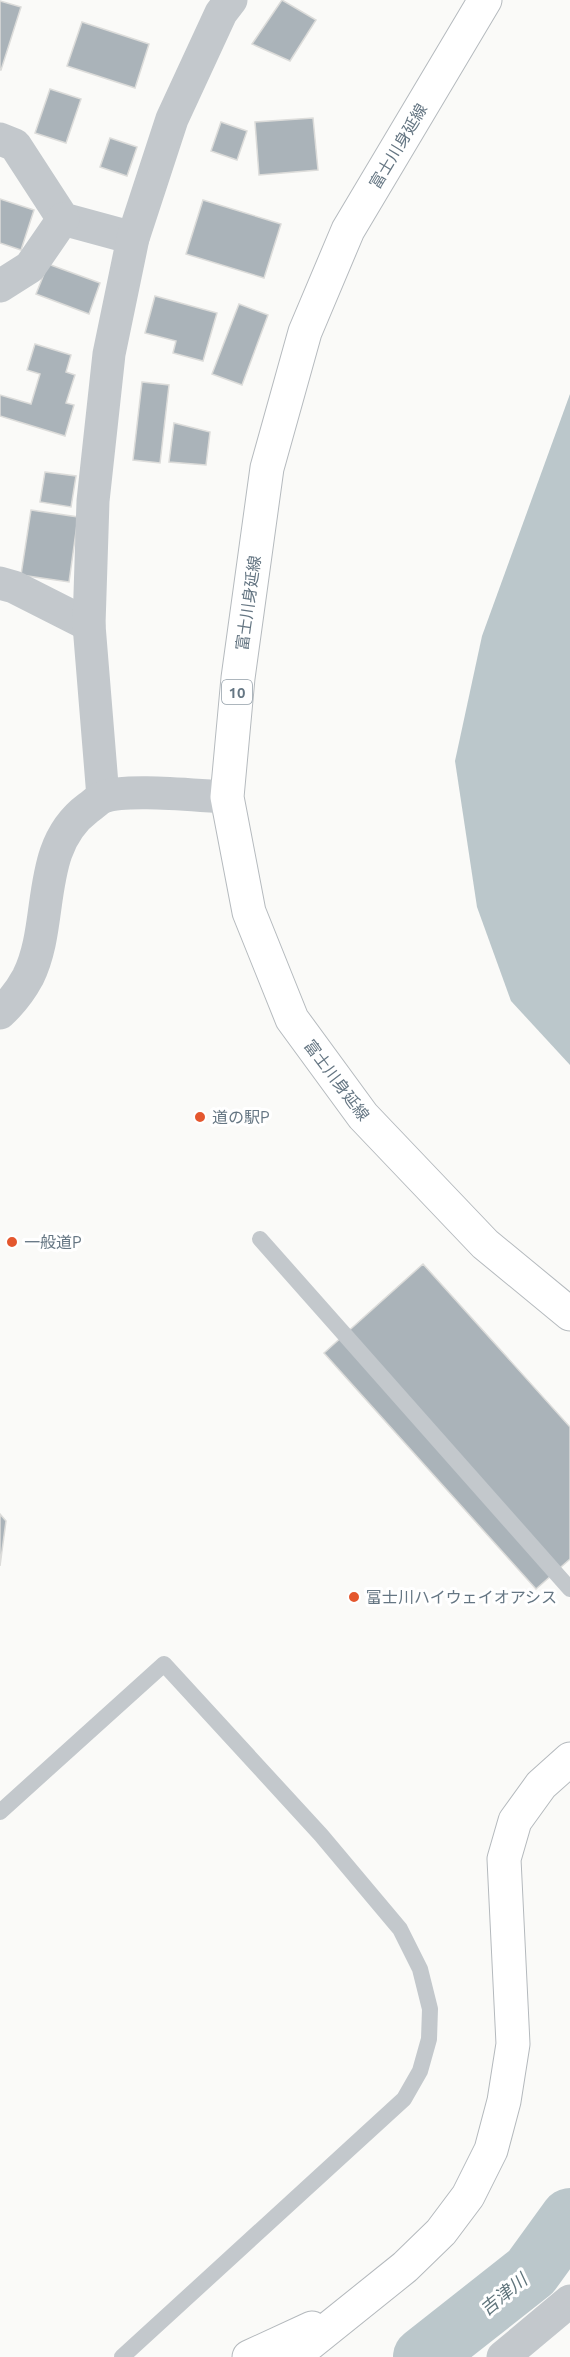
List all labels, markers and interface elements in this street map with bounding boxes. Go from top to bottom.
street label: 富士川身延線 [366,100,430,192]
street label: 富士川身延線 [232,554,264,652]
road number: 10 [222,680,252,704]
street label: 富士川身延線 [301,1036,373,1124]
place label: 道の駅P [212,1108,270,1126]
marker: 道の駅P [193,1110,207,1124]
place label: 一般道P [24,1233,82,1251]
marker: 一般道P [5,1235,19,1249]
place label: 富士川ハイウェイオアシス [366,1588,557,1606]
marker: 富士川ハイウェイオアシス [347,1590,361,1604]
water label: 吉津川 [476,2268,532,2319]

